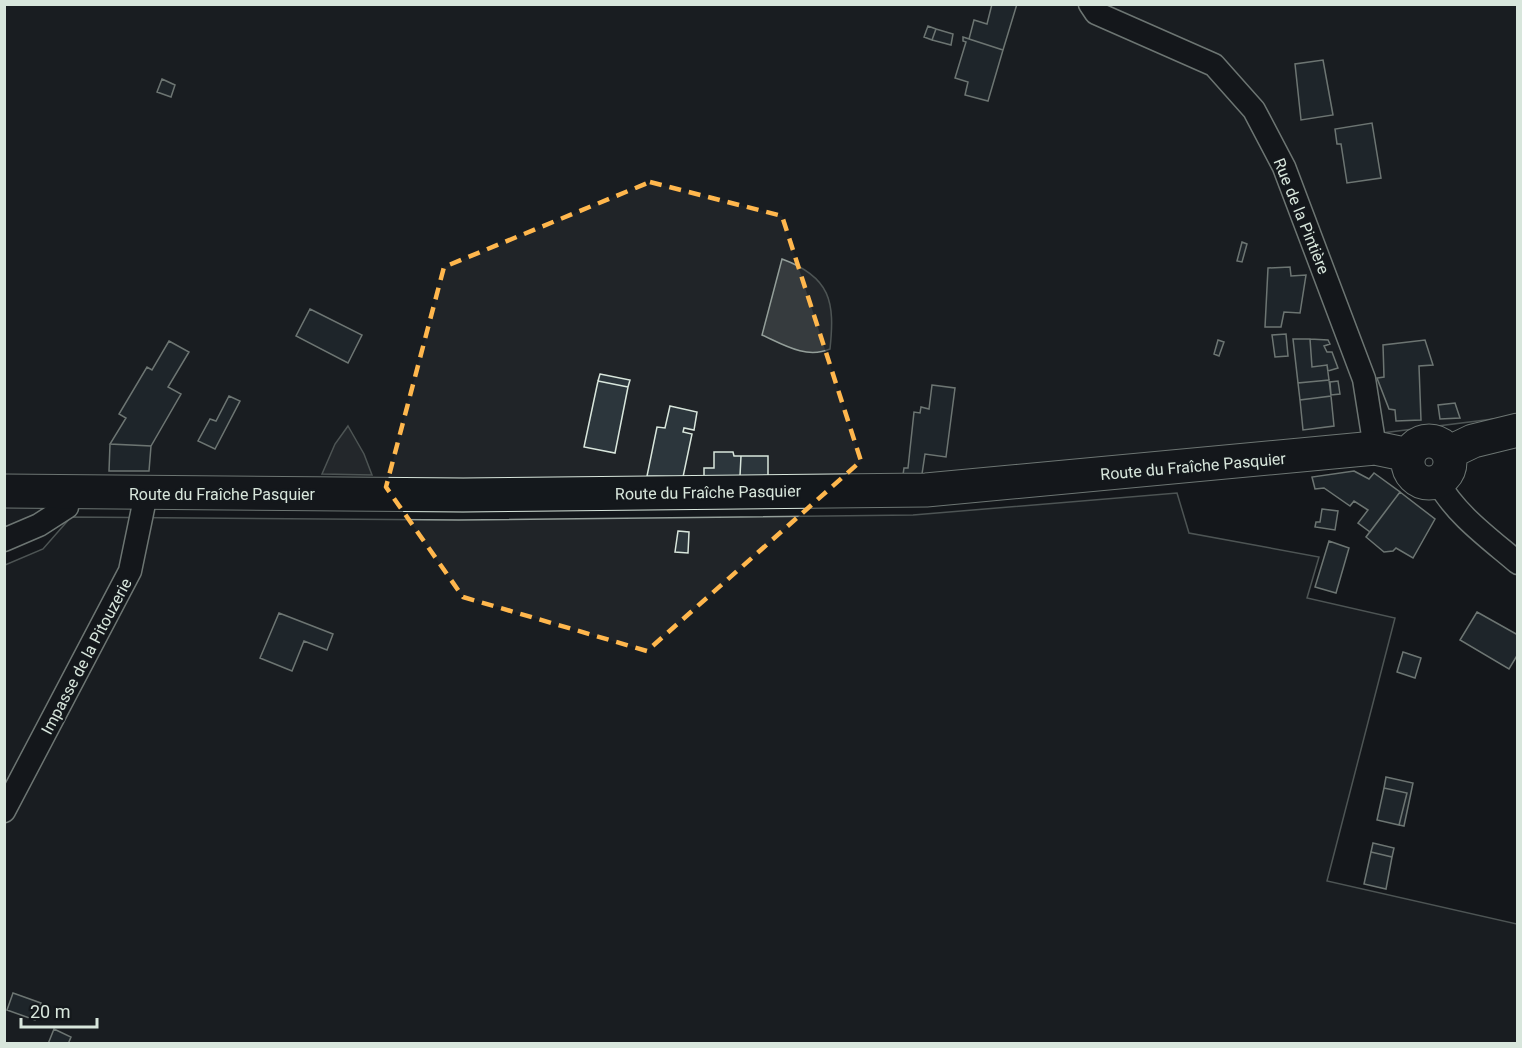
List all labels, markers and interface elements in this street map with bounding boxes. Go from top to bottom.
street label: Rue de la Pintière [1270,155,1333,277]
street label: Route du Fraîche Pasquier [1100,449,1287,484]
street label: Route du Fraîche Pasquier [615,481,802,504]
street label: Route du Fraîche Pasquier [129,485,316,504]
street label: Impasse de la Pitouzerie [37,575,136,738]
scale bar [21,991,98,1029]
text: 20 m [30,1001,70,1022]

